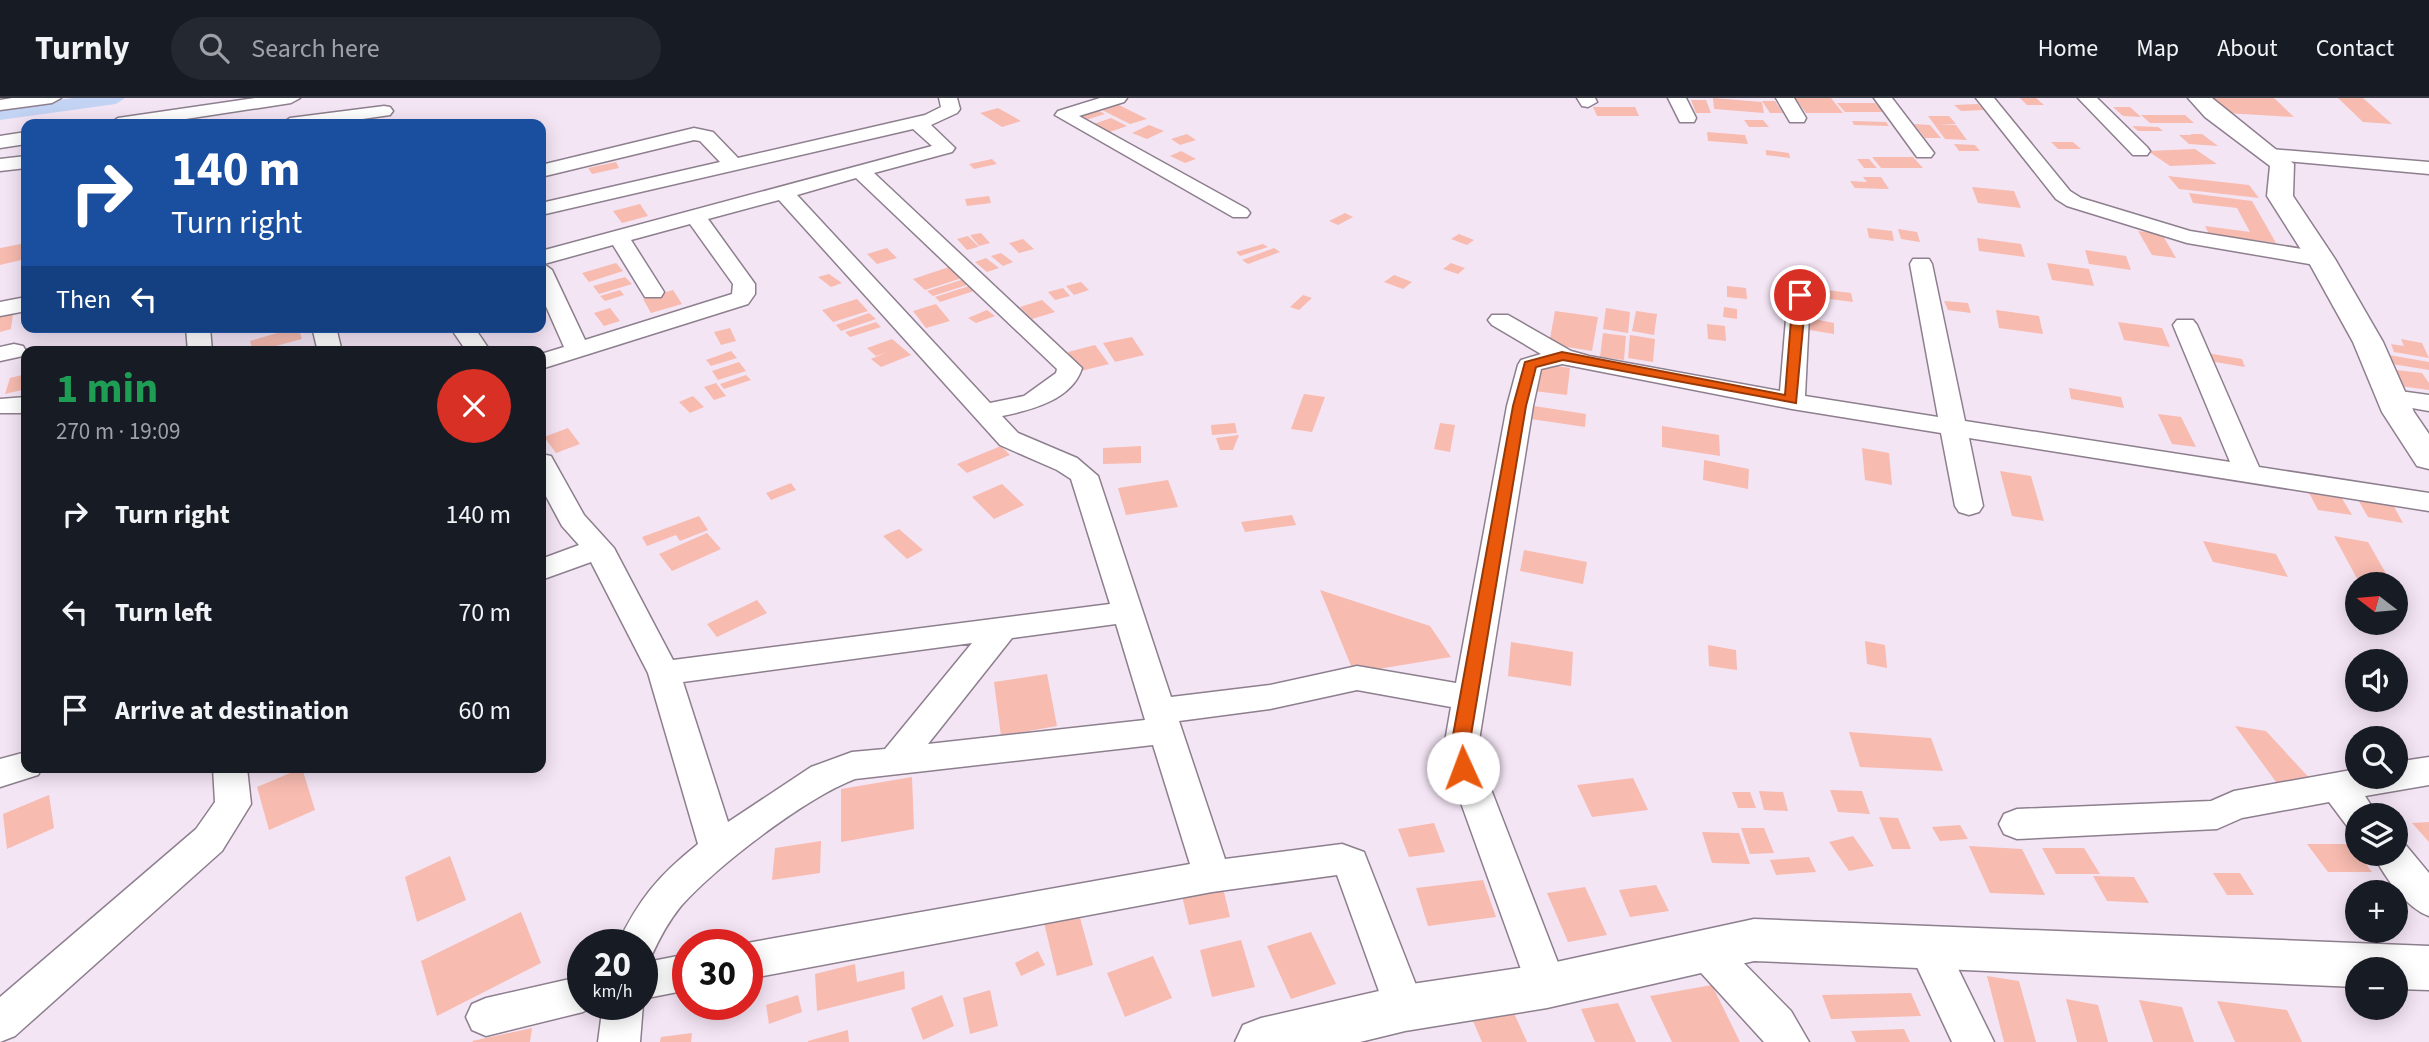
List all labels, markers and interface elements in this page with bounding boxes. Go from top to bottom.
search box [171,17,661,80]
text: Turnly [35,25,129,72]
icon: search [195,29,233,67]
text: Search here [251,30,380,67]
text: Home [2038,31,2098,66]
text: Map [2136,31,2179,66]
text: About [2217,31,2278,66]
text: Contact [2316,31,2394,66]
text: 140 m [171,135,300,205]
icon: right [56,147,147,238]
text: Turn right [171,200,302,246]
pin [1770,265,1830,325]
icon: arrive [1781,276,1819,314]
icon: left [125,280,163,318]
text: Then [56,281,111,318]
text: 1 min [56,359,158,419]
button: close [437,369,511,443]
text: 270 m · 19:09 [56,415,180,448]
icon: right [56,495,94,533]
text: Turn right [115,496,230,533]
text: 140 m [445,496,511,533]
north arrow [2345,572,2408,635]
map controls [2345,572,2408,1020]
icon: left [56,593,94,631]
text: Turn left [115,594,212,631]
text: 70 m [458,594,511,631]
button: sound [2345,649,2408,712]
icon: arrive [56,691,94,729]
text: Arrive at destination [115,692,349,729]
text: 60 m [458,692,511,729]
button: search [2345,726,2408,789]
position arrow [1426,731,1500,805]
button: layers [2345,803,2408,866]
button: + [2345,880,2408,943]
speed limit sign: 30 [672,929,763,1020]
text: 20 [594,940,631,990]
button: − [2345,957,2408,1020]
text: km/h [593,979,632,1004]

